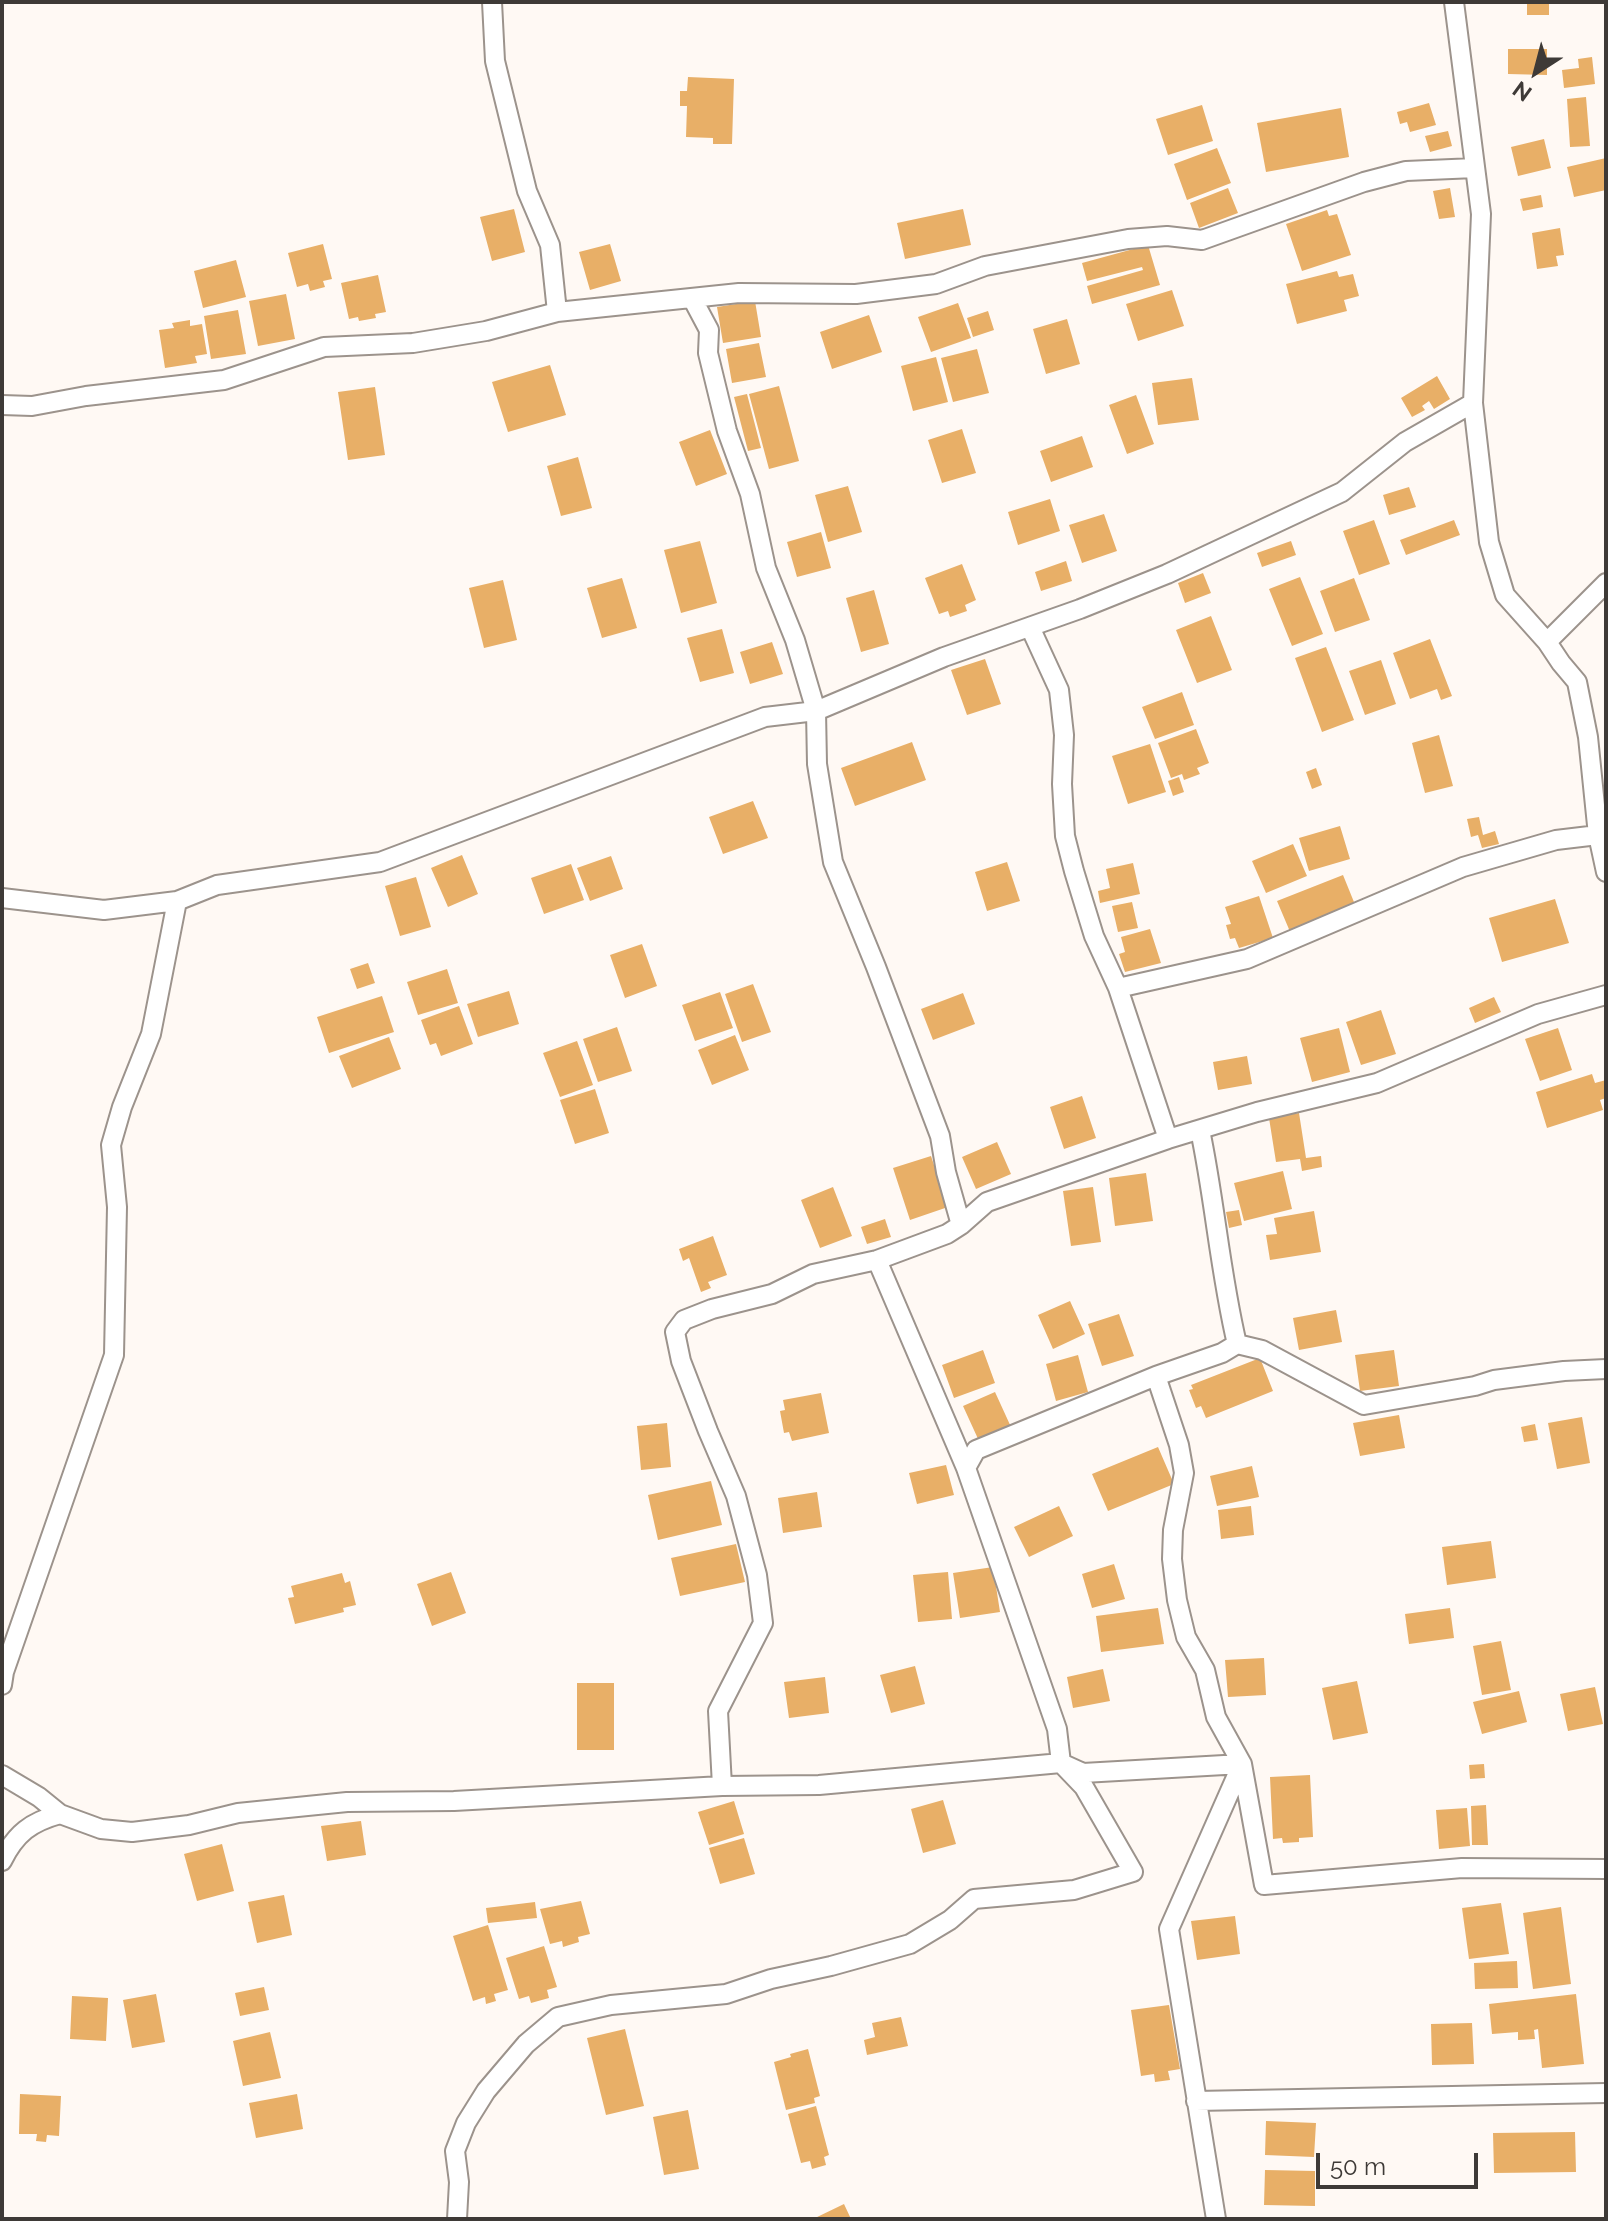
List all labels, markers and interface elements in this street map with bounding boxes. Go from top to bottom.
north arrow [1496,32,1576,112]
text: N [1507,76,1536,107]
scale bar [1320,2137,1482,2187]
text: 50 m [1330,2152,1386,2181]

